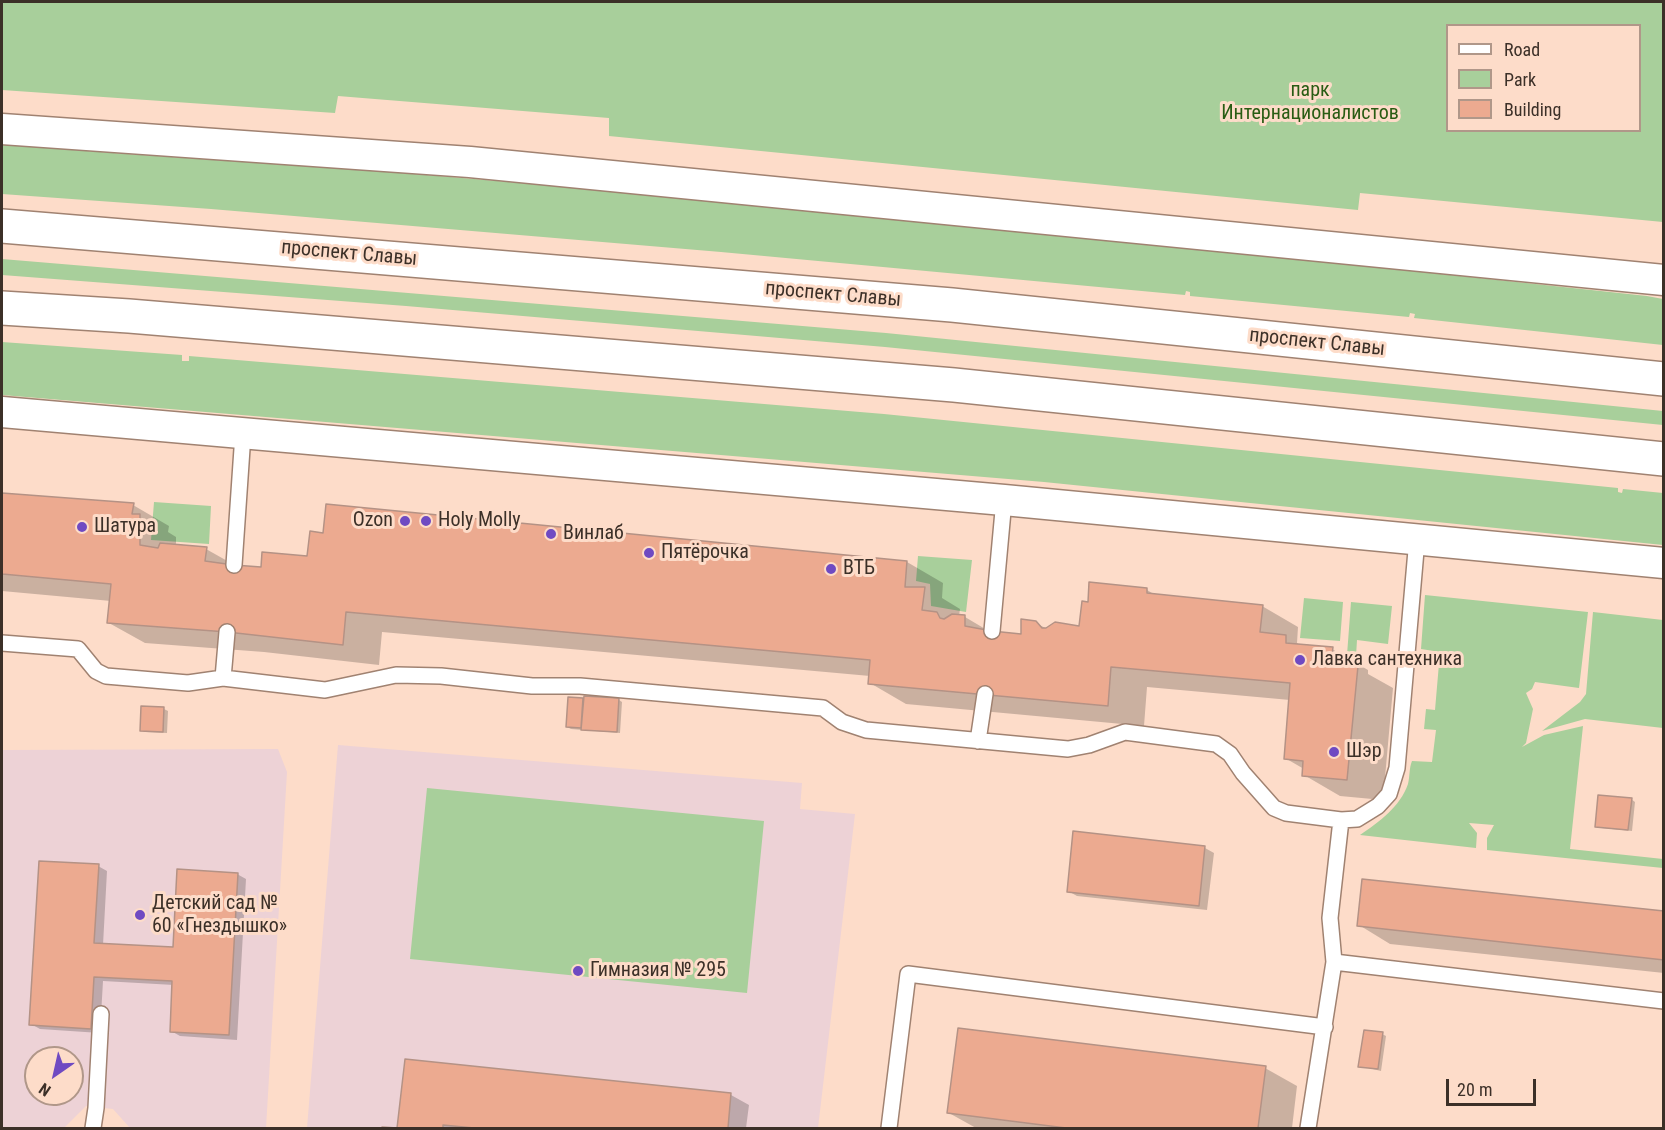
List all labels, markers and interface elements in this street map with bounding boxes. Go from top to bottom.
legend [1446,24,1641,132]
text: Road [1504,39,1540,60]
text: Park [1504,69,1536,90]
park label: парк Интернационалистов [1221,79,1399,126]
text: Building [1504,99,1561,120]
street label: проспект Славы [280,236,418,272]
street label: проспект Славы [764,277,902,313]
street label: проспект Славы [1248,324,1386,362]
place label: Ozon [353,509,393,533]
place label: Holy Molly [438,509,521,533]
marker: Ozon [398,514,412,528]
marker: Holy Molly [419,514,433,528]
place label: Шатура [94,515,156,539]
marker: Шатура [75,520,89,534]
place label: Винлаб [563,522,624,546]
marker: Винлаб [544,527,558,541]
place label: Пятёрочка [661,541,749,565]
marker: Пятёрочка [642,546,656,560]
place label: ВТБ [843,557,875,581]
marker: ВТБ [824,562,838,576]
place label: Лавка сантехника [1312,648,1462,672]
marker: Лавка сантехника [1293,653,1307,667]
place label: Шэр [1346,740,1382,764]
marker: Шэр [1327,745,1341,759]
place label: Детский сад № 60 «Гнездышко» [152,892,287,939]
marker: Детский сад № 60 «Гнездышко» [133,908,147,922]
place label: Гимназия № 295 [590,959,726,983]
marker: Гимназия № 295 [571,964,585,978]
north arrow [24,1046,84,1106]
scale bar [1449,1067,1539,1105]
text: N [35,1079,54,1100]
text: 20 m [1457,1079,1492,1100]

